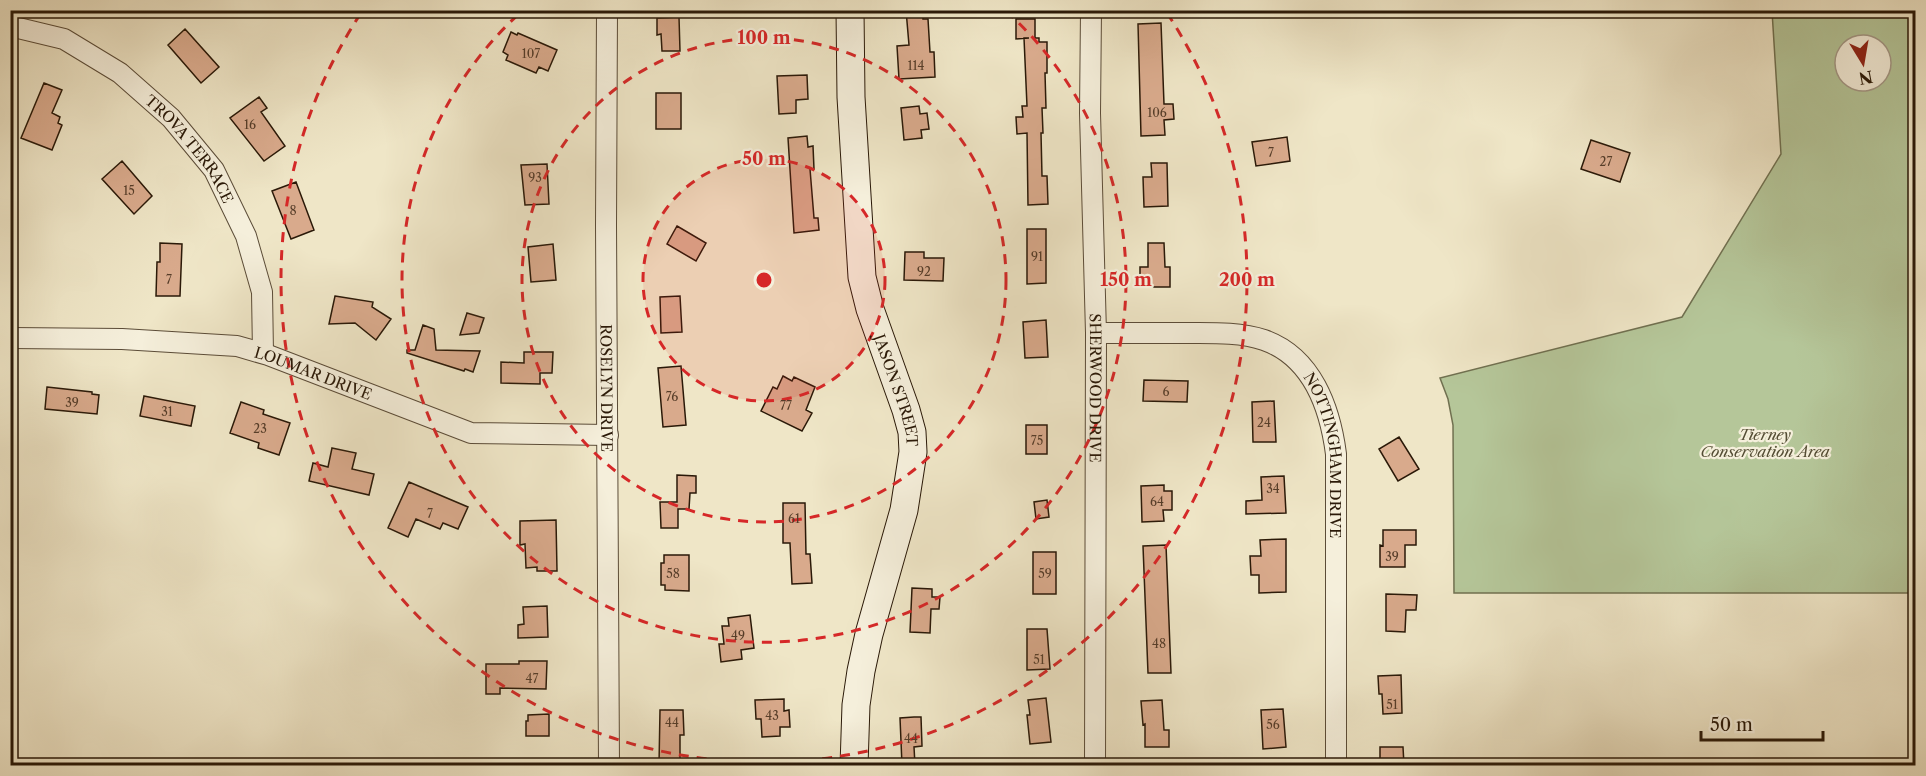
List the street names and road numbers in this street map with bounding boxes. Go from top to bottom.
street label: TROVA TERRACE [141,90,238,206]
street label: SHERWOOD DRIVE [1086,313,1106,463]
street label: ROSELYN DRIVE [597,324,617,452]
street label: JASON STREET [869,329,922,448]
street label: LOUMAR DRIVE [252,342,375,404]
street label: NOTTINGHAM DRIVE [1300,368,1346,538]

